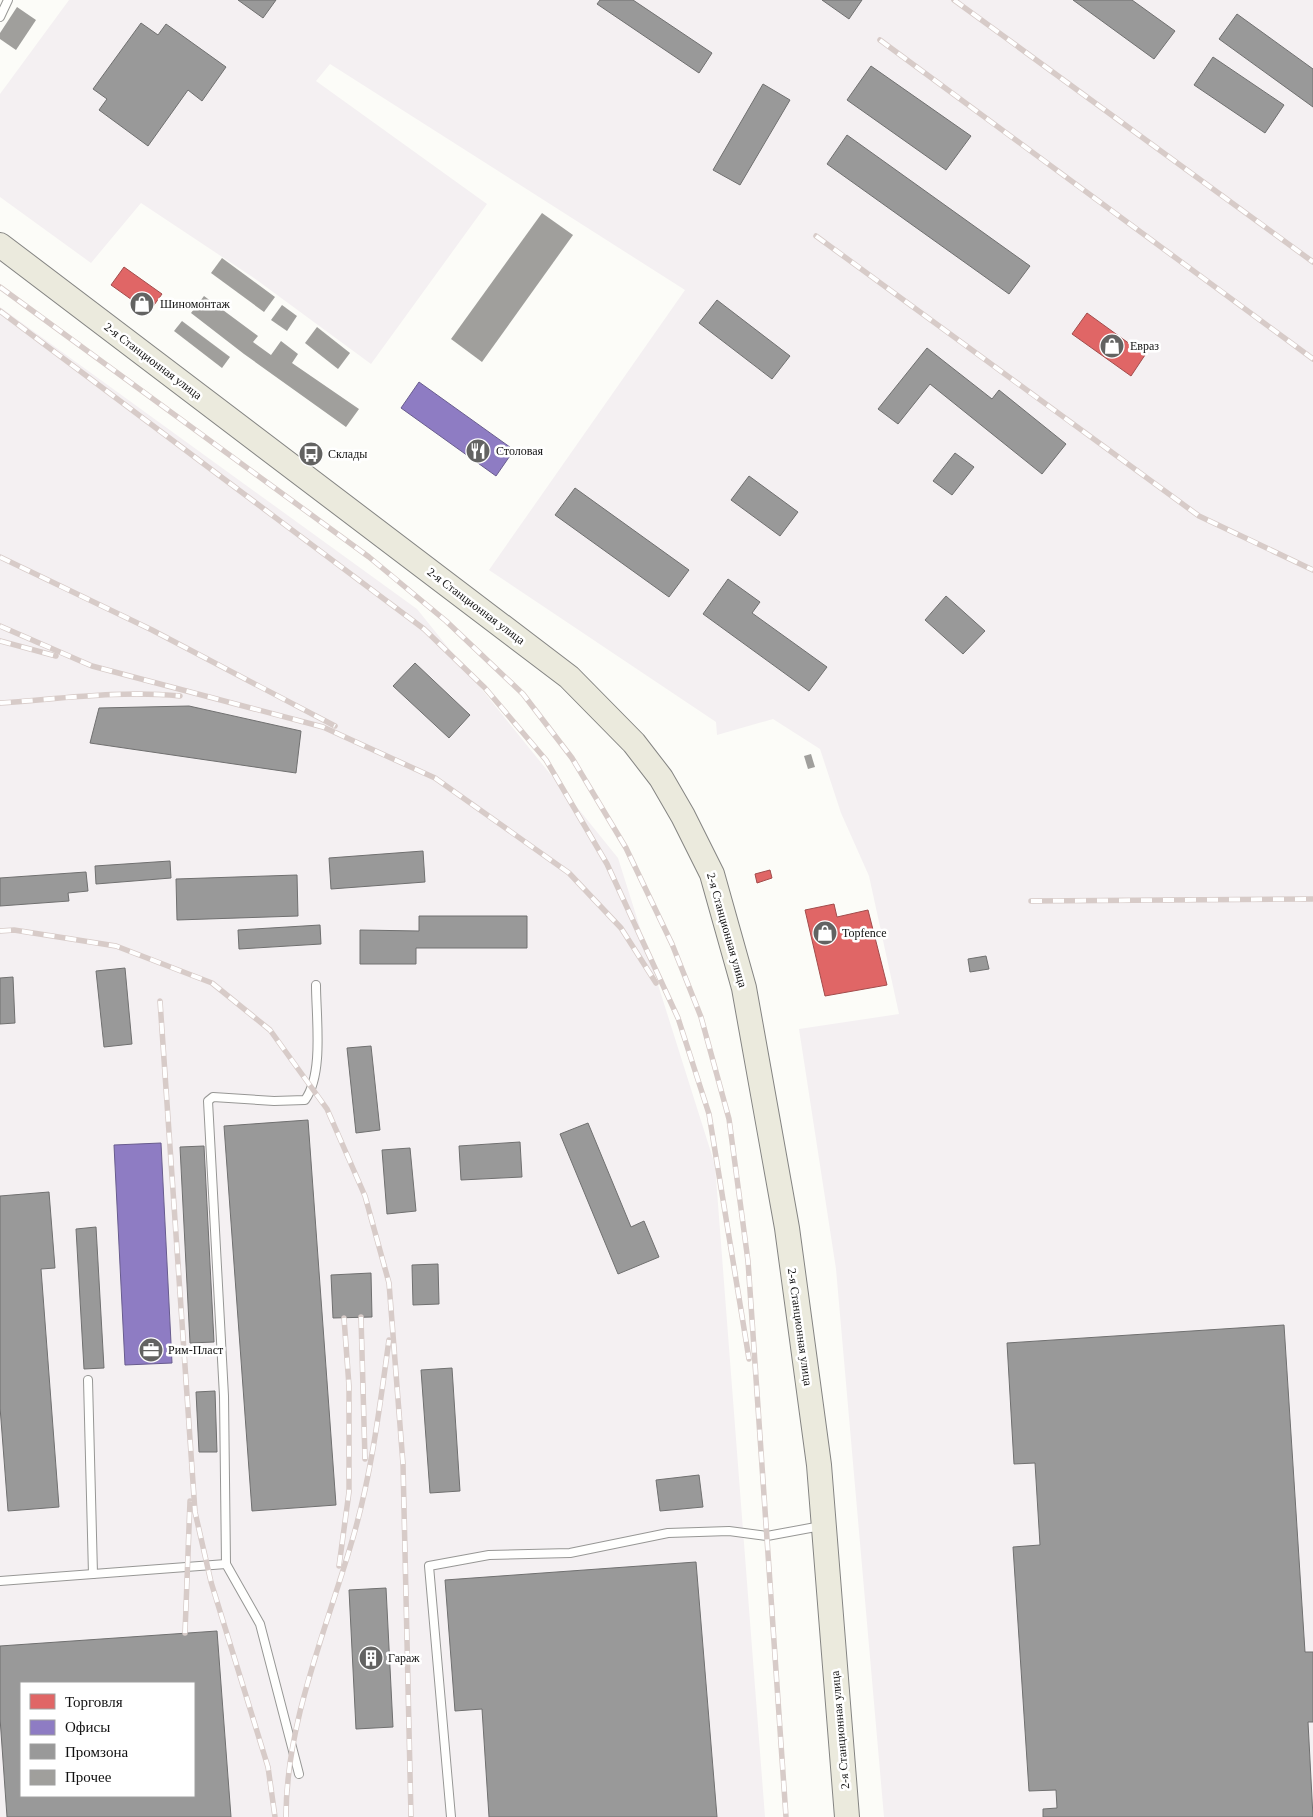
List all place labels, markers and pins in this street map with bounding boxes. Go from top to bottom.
shop icon: Шиномонтаж [129,291,155,317]
place label: Шиномонтаж [160,297,230,311]
shop icon: Евраз [1099,333,1125,359]
place label: Евраз [1130,339,1159,353]
restaurant icon: Столовая [465,438,491,464]
bus stop icon: Склады [298,441,324,467]
place label: Столовая [496,444,544,458]
place label: Склады [328,447,367,461]
shop icon: Topfence [812,920,838,946]
place label: Topfence [842,926,886,940]
office icon: Рим-Пласт [138,1337,164,1363]
place label: Рим-Пласт [168,1343,224,1357]
building icon: Гараж [358,1645,384,1671]
place label: Гараж [388,1651,420,1665]

